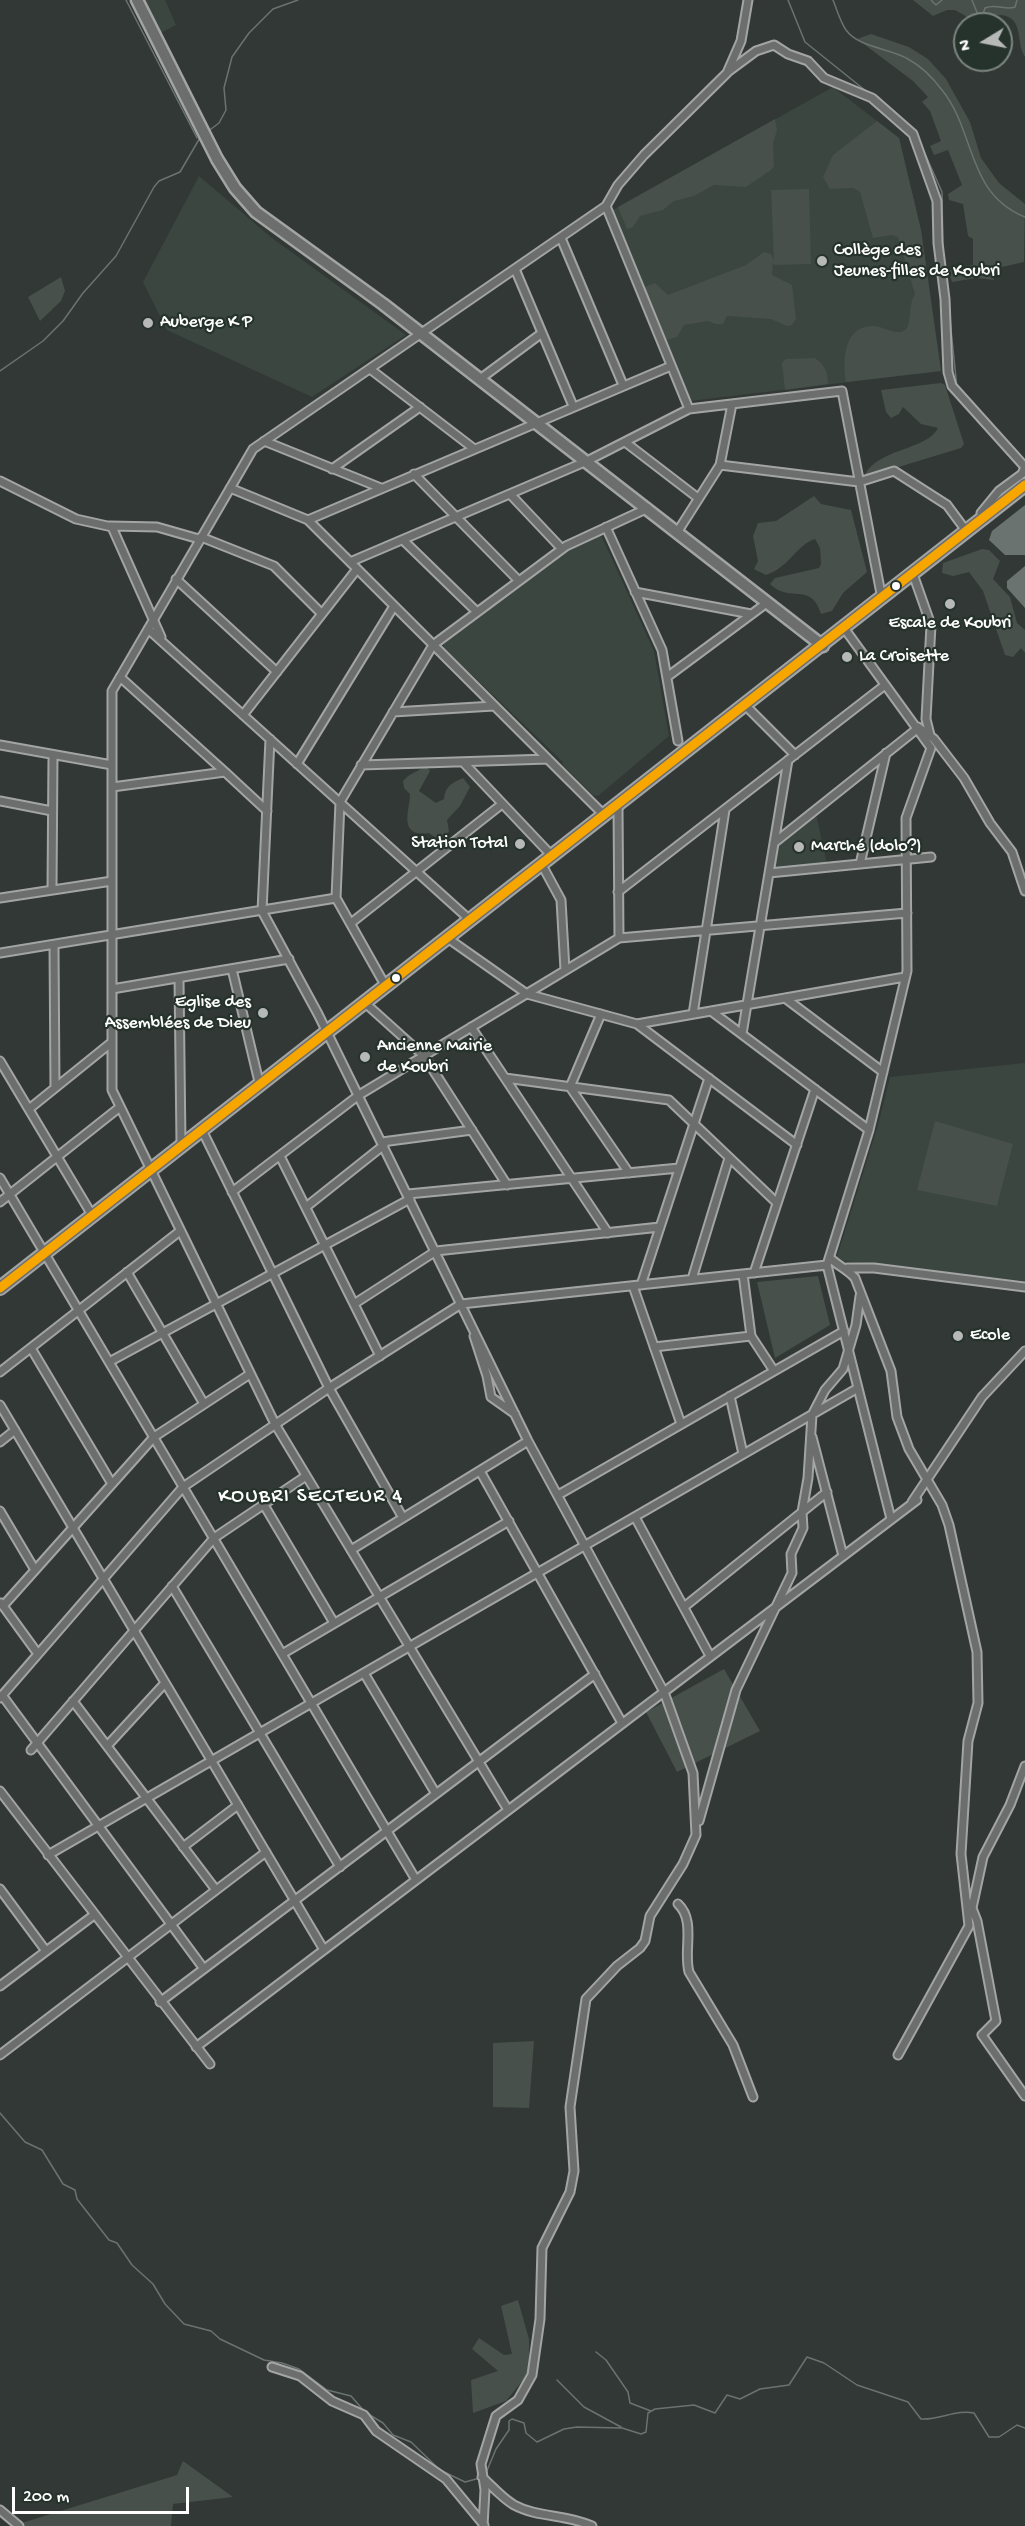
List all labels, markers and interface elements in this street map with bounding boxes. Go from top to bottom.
north arrow [953,12,1013,72]
text: N [956,38,977,52]
place label: Collège des Jeunes-filles de Koubri [834,240,1000,282]
marker: Collège des Jeunes-filles de Koubri [815,254,829,268]
place label: Auberge K P [160,312,252,334]
marker: Auberge K P [141,316,155,330]
unlabelled marker [890,580,902,592]
marker: Escale de Koubri [943,597,957,611]
place label: Escale de Koubri [888,613,1012,635]
place label: La Croisette [859,646,949,668]
marker: La Croisette [840,650,854,664]
place label: Station Total [411,833,508,855]
place label: Marché (dolo?) [811,836,922,858]
marker: Station Total [513,837,527,851]
marker: Marché (dolo?) [792,840,806,854]
unlabelled marker [390,972,402,984]
place label: Eglise des Assemblées de Dieu [105,992,251,1034]
marker: Eglise des Assemblées de Dieu [256,1006,270,1020]
place label: Ancienne Mairie de Koubri [377,1036,492,1078]
marker: Ancienne Mairie de Koubri [358,1050,372,1064]
place label: Ecole [970,1325,1010,1347]
marker: Ecole [951,1329,965,1343]
district label: KOUBRI SECTEUR 4 [218,1485,404,1511]
scale bar [15,2475,192,2513]
text: 200 m [23,2487,69,2508]

